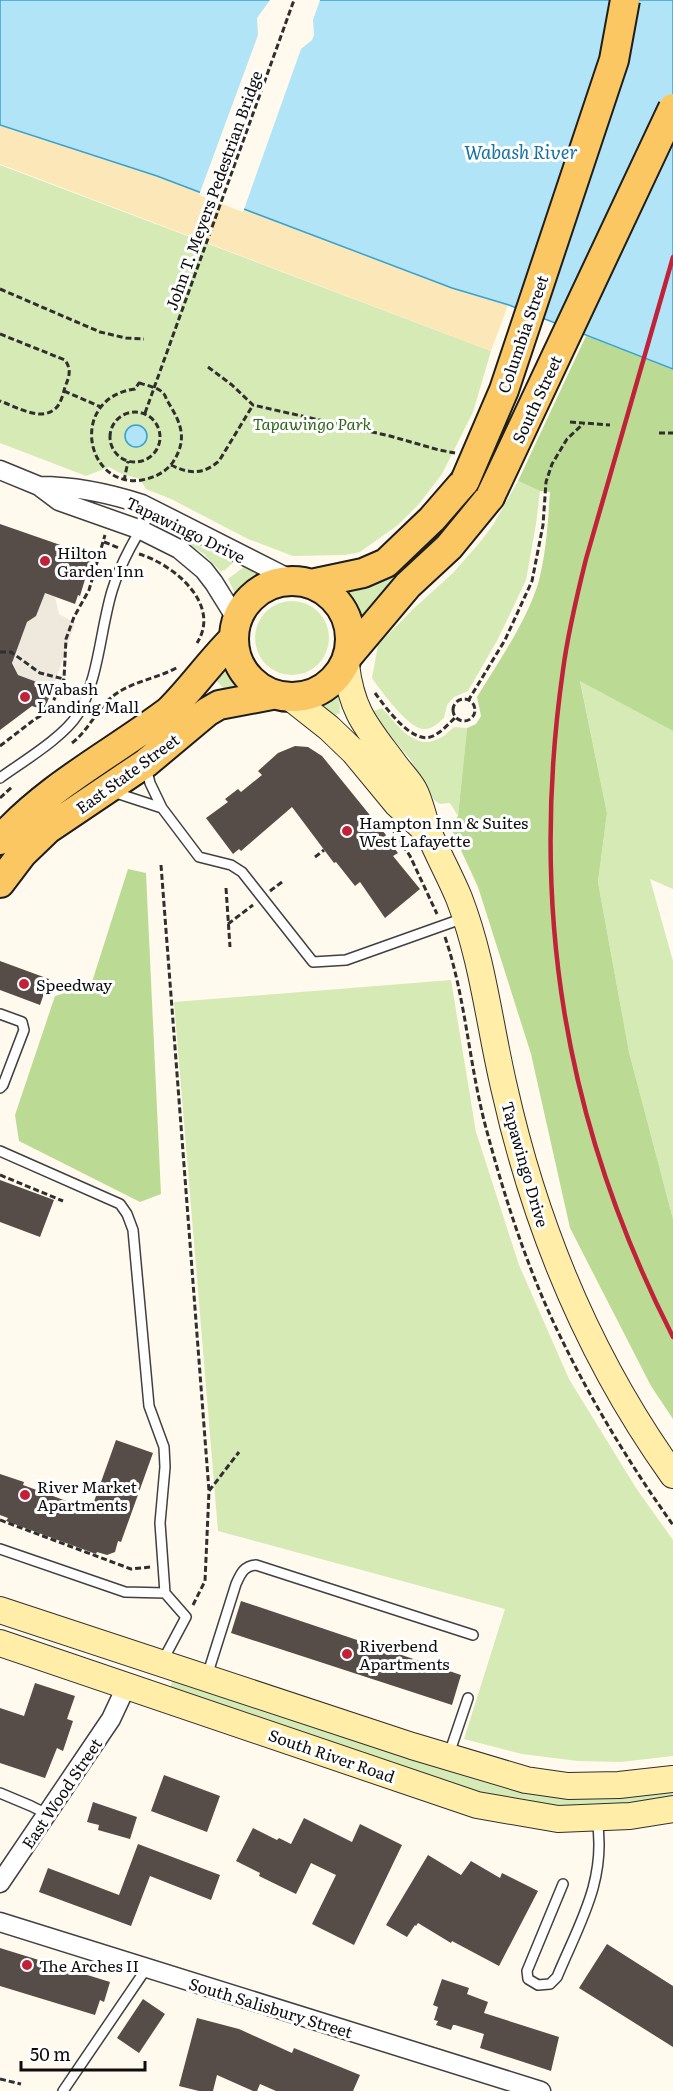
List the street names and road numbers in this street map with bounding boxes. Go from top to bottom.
street label: John T. Meyers Pedestrian Bridge [158,67,268,313]
street label: Columbia Street [491,271,554,396]
street label: South Street [505,351,567,447]
street label: Tapawingo Drive [122,490,250,568]
street label: East State Street [70,727,184,819]
street label: Tapawingo Drive [497,1098,555,1230]
street label: South River Road [266,1722,399,1788]
street label: East Wood Street [15,1732,107,1853]
street label: South Salisbury Street [186,1971,356,2043]

